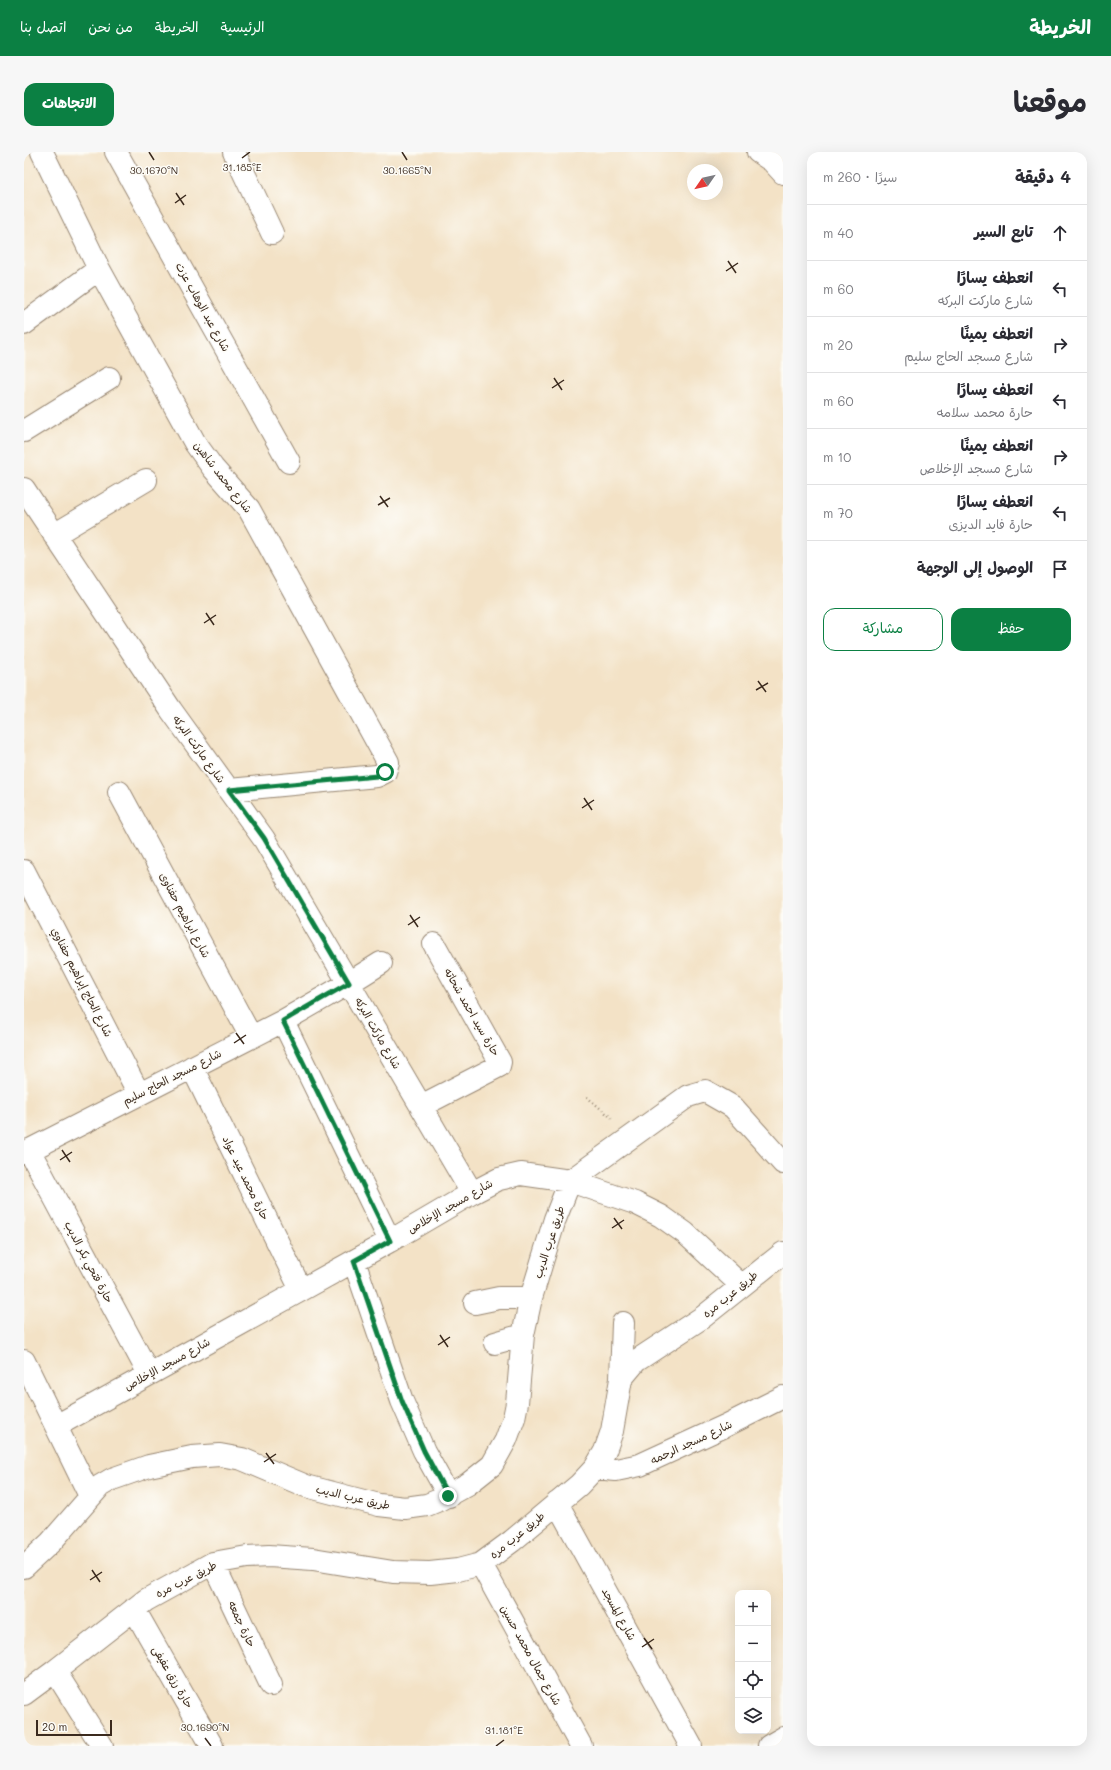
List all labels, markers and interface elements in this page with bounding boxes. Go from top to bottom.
text: الخريطة [1029,14,1091,39]
text: اتصل بنا [20,17,66,36]
text: من نحن [88,17,133,36]
text: الخريطة [155,17,199,36]
text: الرئيسية [221,17,264,36]
button: الاتجاهات [24,83,114,126]
text: موقعنا [1013,83,1087,119]
text: 31.185°E [222,160,262,174]
text: 30.1670°N [130,163,178,177]
text: 30.1665°N [383,163,431,177]
north arrow [687,164,723,200]
text: 4 دقيقة [1015,165,1071,187]
text: سيرًا · 260 m [823,168,897,185]
text: تابع السير [974,221,1033,241]
icon: ahead [1049,222,1071,244]
text: 40 m [823,224,853,241]
street label: شارع عبد الوهاب عزت [171,259,234,355]
text: انعطف يسارًا [957,267,1033,287]
icon: left [1049,278,1071,300]
text: 60 m [823,280,853,297]
text: شارع ماركت البركه [938,291,1033,308]
text: انعطف يمينًا [961,323,1033,343]
icon: right [1049,334,1071,356]
text: 20 m [823,336,853,353]
text: شارع مسجد الحاج سليم [904,347,1033,364]
text: انعطف يسارًا [957,379,1033,399]
icon: left [1049,390,1071,412]
text: 60 m [823,392,853,409]
text: حارة محمد سلامه [937,403,1033,420]
text: انعطف يمينًا [961,435,1033,455]
street label: شارع محمد شاهين [189,438,256,517]
icon: right [1049,446,1071,468]
text: 10 m [823,448,851,465]
text: شارع مسجد الإخلاص [920,459,1033,476]
text: انعطف يسارًا [957,491,1033,511]
icon: left [1049,502,1071,524]
text: 70 m [823,504,853,521]
text: حارة فايد الديزى [948,515,1033,532]
text: الوصول إلى الوجهة [917,557,1033,577]
icon: arrive [1049,558,1071,580]
button: مشاركة [823,608,943,651]
button: حفظ [951,608,1071,651]
street label: شارع ماركت البركه [168,712,229,787]
route start [376,763,394,781]
street label: شارع ابراهيم حفناوى [155,869,214,961]
street label: شارع الحاج إبراهيم حفناوي [47,924,117,1040]
street label: حارة سيد احمد شحاته [441,965,504,1059]
street label: شارع ماركت البركه [350,994,405,1072]
street label: شارع مسجد الحاج سليم [120,1045,225,1110]
street label: حارة محمد عيد عواد [219,1133,273,1223]
street label: شارع مسجد الإخلاص [404,1175,496,1238]
street label: طريق عرب الديب [530,1204,568,1280]
street label: حارة فتحي بكر الديب [58,1218,117,1307]
street label: طريق عرب مره [699,1267,761,1321]
street label: شارع مسجد الإخلاص [121,1334,213,1395]
street label: شارع مسجد الرحمه [647,1416,735,1469]
street label: طريق عرب الديب [314,1481,392,1513]
route end [439,1487,457,1505]
street label: طريق عرب مره [486,1508,548,1562]
street label: طريق عرب مره [153,1557,219,1601]
street label: شارع المسجد [597,1585,640,1644]
map controls [735,1590,771,1734]
button: + [735,1590,771,1626]
street label: حارة جمعه [225,1598,260,1649]
street label: شارع جمال محمد حسين [496,1602,565,1709]
button: − [735,1626,771,1662]
street label: حارة رزق عفيفى [149,1643,197,1711]
button: locate [735,1662,771,1698]
button: layers [735,1698,771,1734]
scale bar [36,1718,112,1737]
text: 20 m [42,1719,67,1734]
text: 30.1690°N [181,1720,229,1734]
text: 31.181°E [485,1723,523,1737]

